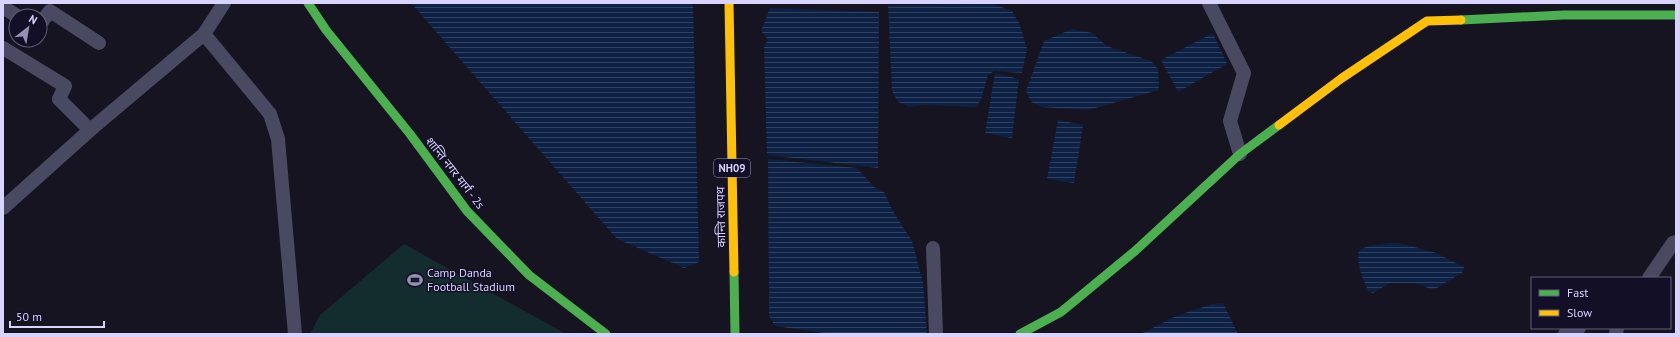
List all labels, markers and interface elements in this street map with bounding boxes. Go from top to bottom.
north arrow [8,8,48,48]
text: N [26,12,40,27]
street label: शान्ति नगर मार्ग - 2s [423,134,488,212]
road number: NH09 [714,159,750,177]
street label: कान्ति राजपथ [712,186,729,247]
place label: Camp Danda Football Stadium [427,265,515,294]
sports icon: Camp Danda Football Stadium [406,271,424,289]
legend [1531,277,1671,329]
text: Fast [1567,285,1588,300]
scale bar [10,303,104,329]
text: Slow [1567,305,1592,320]
text: 50 m [16,309,42,324]

